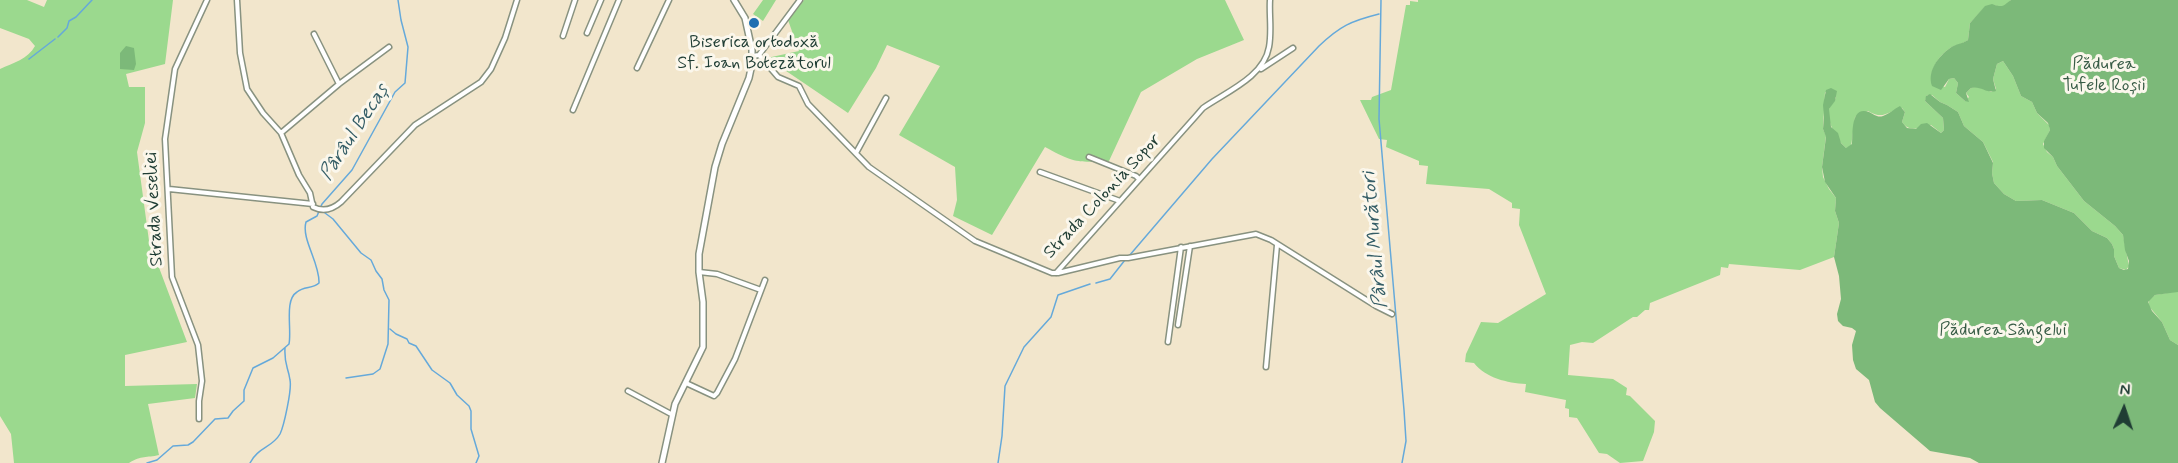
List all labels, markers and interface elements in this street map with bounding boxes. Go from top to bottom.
marker: Biserica ortodoxă Sf. Ioan Botezătorul [747,16,761,30]
place label: Biserica ortodoxă Sf. Ioan Botezătorul [677,32,831,74]
park label: Pădurea Tufele Roșii [2062,54,2146,97]
water label: Pârâul Becaș [315,81,395,185]
street label: Strada Colonia Sopor [1040,130,1166,264]
street label: Strada Veseliei [141,151,169,267]
water label: Pârâul Murători [1358,170,1394,310]
park label: Pădurea Sângelui [1939,320,2067,342]
north arrow [2094,379,2154,439]
text: N [2119,380,2131,401]

